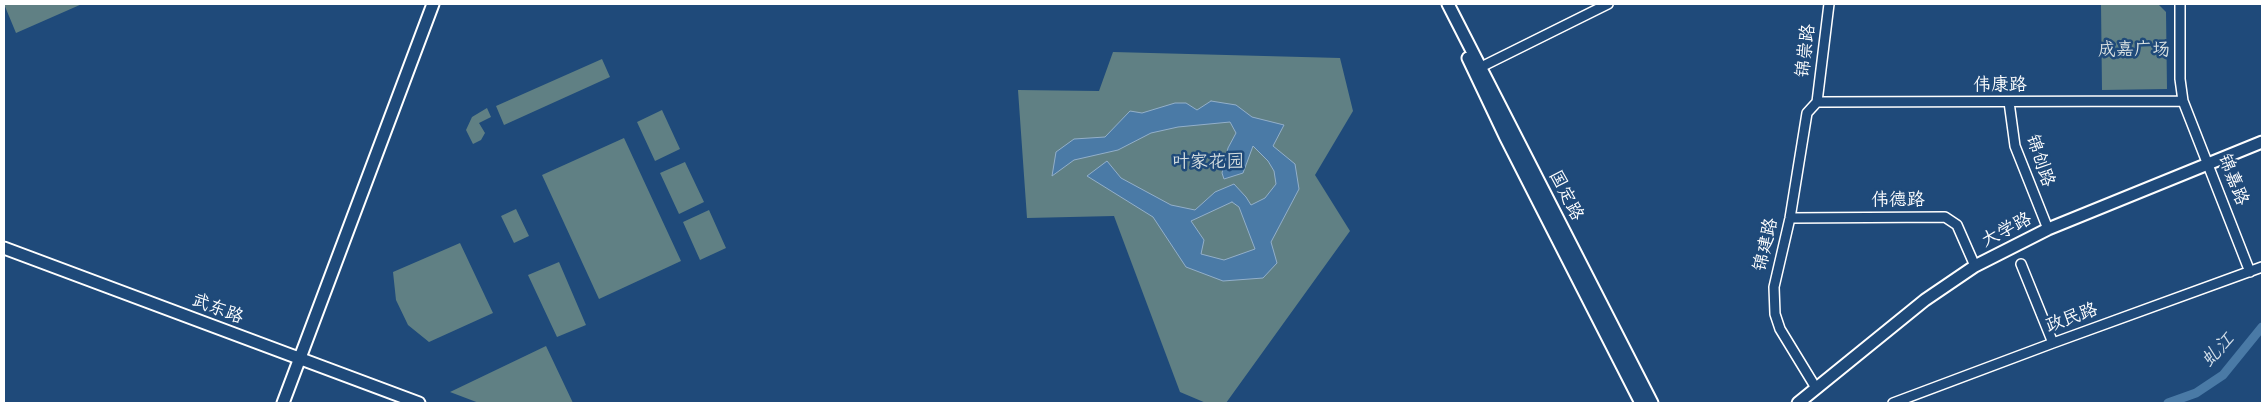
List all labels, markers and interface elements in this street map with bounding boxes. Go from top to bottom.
street label: 锦崇路 [1793,23,1821,79]
park label: 成嘉广场 [2098,40,2170,62]
street label: 伟康路 [1973,75,2027,97]
street label: 锦创路 [2020,132,2058,190]
street label: 锦嘉路 [2212,151,2252,209]
park label: 叶家花园 [1172,152,1244,174]
street label: 国定路 [1543,167,1587,225]
street label: 伟德路 [1871,190,1925,212]
street label: 大学路 [1978,209,2036,253]
street label: 锦建路 [1750,216,1784,274]
street label: 武东路 [188,290,246,330]
street label: 政民路 [2043,300,2101,338]
water label: 虬江 [2198,329,2240,373]

